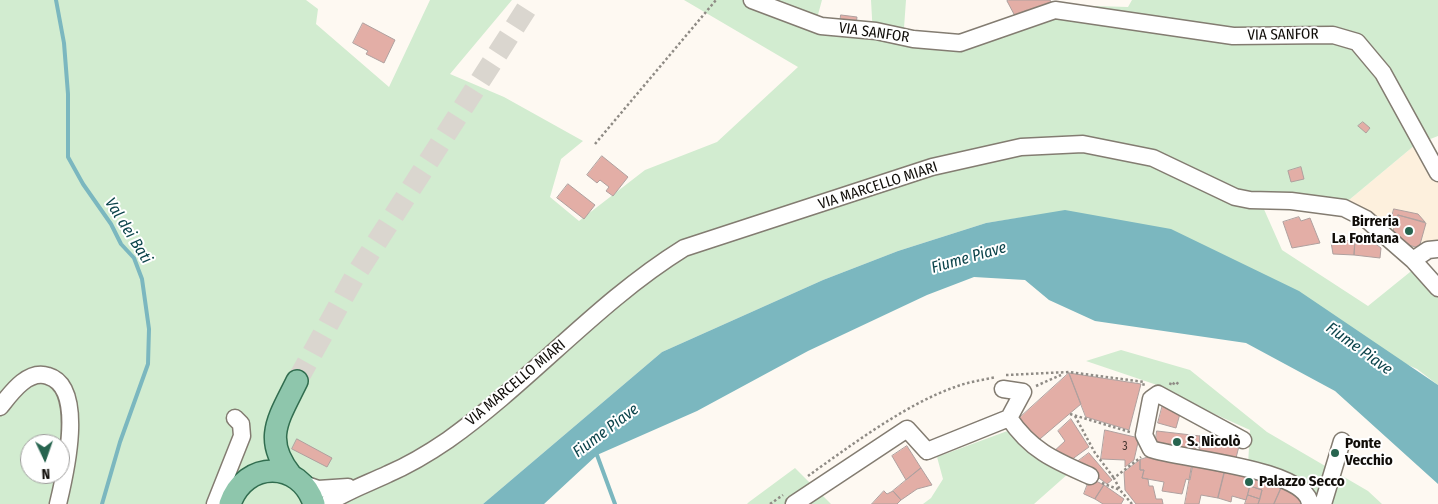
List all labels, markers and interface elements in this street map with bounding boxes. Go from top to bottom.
street label: VIA SANFOR [837,19,911,47]
street label: VIA SANFOR [1247,25,1319,45]
street label: VIA MARCELLO MIARI [816,158,940,214]
water label: Val dei Bati [100,195,156,267]
place label: Birreria La Fontana [1332,213,1399,248]
marker: Birreria La Fontana [1403,225,1415,237]
water label: Fiume Piave [929,238,1009,278]
water label: Fiume Piave [1322,319,1396,379]
street label: VIA MARCELLO MIARI [463,336,569,430]
water label: Fiume Piave [569,400,643,462]
place label: S. Nicolò [1187,433,1240,451]
north arrow [20,434,70,484]
place label: Ponte Vecchio [1345,435,1393,470]
marker: S. Nicolò [1171,436,1183,448]
house number: 3 [1122,440,1128,454]
marker: Ponte Vecchio [1329,447,1341,459]
text: N [41,465,50,482]
place label: Palazzo Secco [1259,473,1345,491]
marker: Palazzo Secco [1243,476,1255,488]

